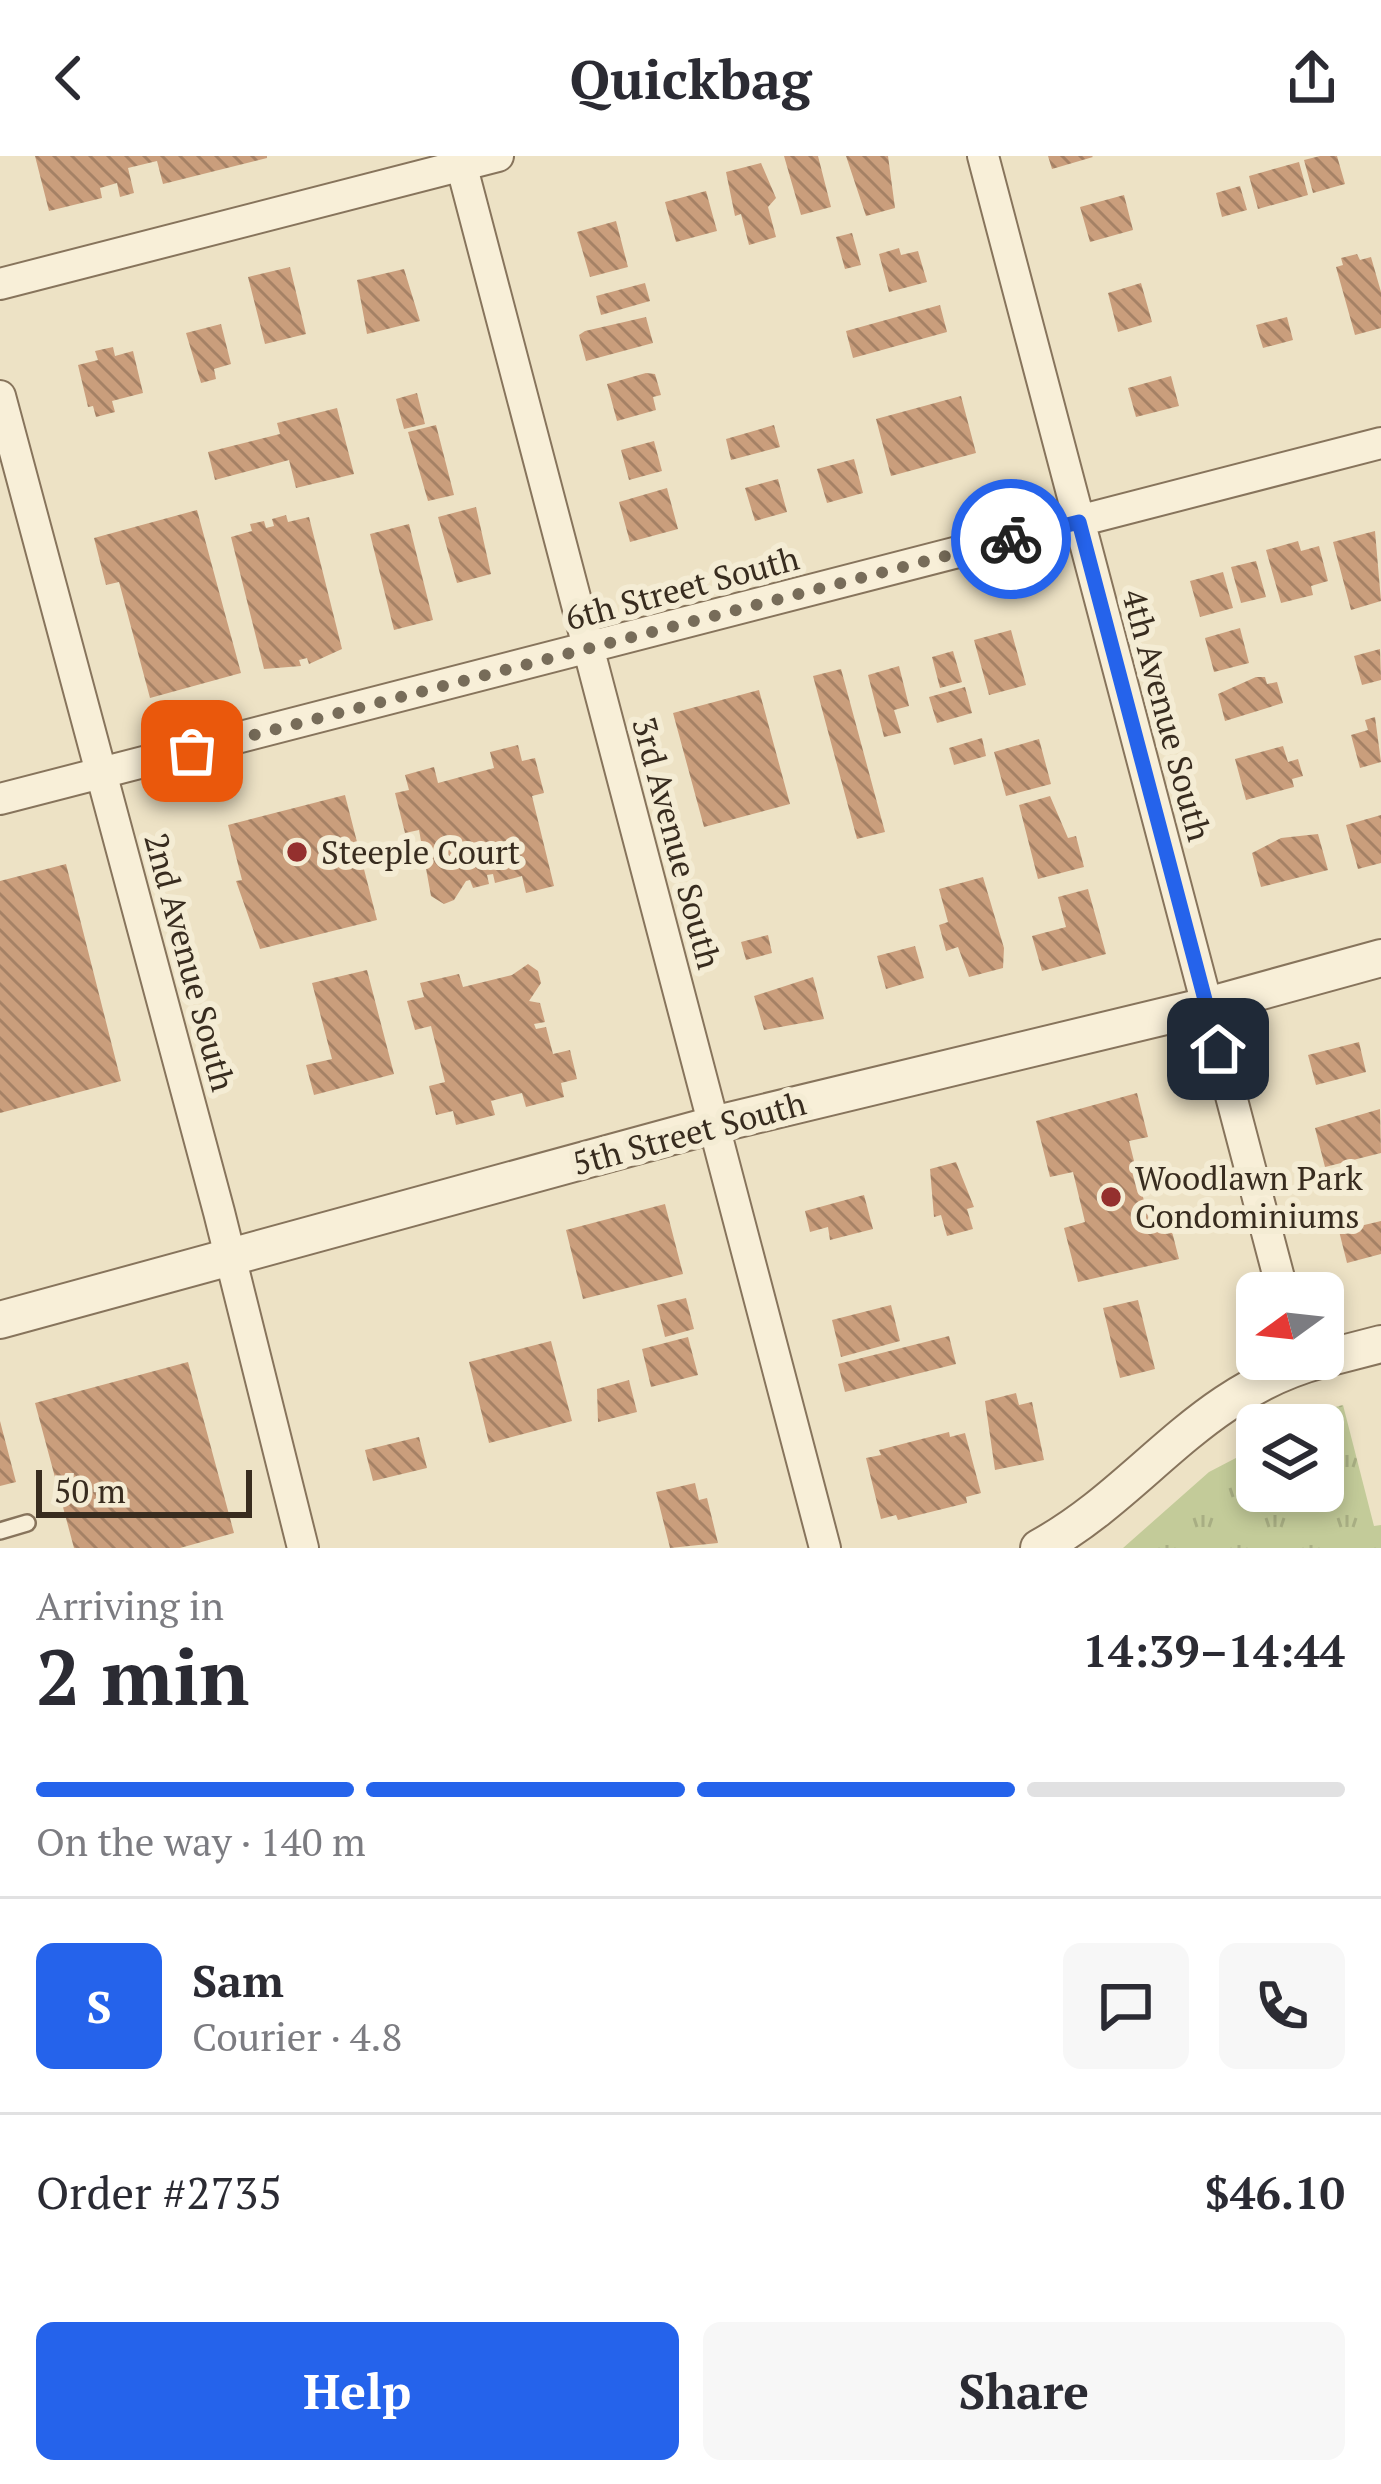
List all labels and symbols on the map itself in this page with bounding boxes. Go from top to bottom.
courier [951,479,1071,599]
street label: 6th Street South [561,536,803,639]
street label: 4th Avenue South [1113,584,1222,846]
pin [141,700,243,802]
street label: 3rd Avenue South [623,712,732,973]
street label: 2nd Avenue South [135,828,246,1096]
place label: Steeple Court [321,830,520,873]
marker: Steeple Court [284,839,310,865]
pin [1167,998,1269,1100]
street label: 5th Street South [568,1081,810,1184]
place label: Woodlawn Park Condominiums [1135,1156,1364,1237]
marker: Woodlawn Park Condominiums [1098,1184,1124,1210]
north arrow [1236,1272,1344,1380]
scale bar [36,1464,252,1517]

